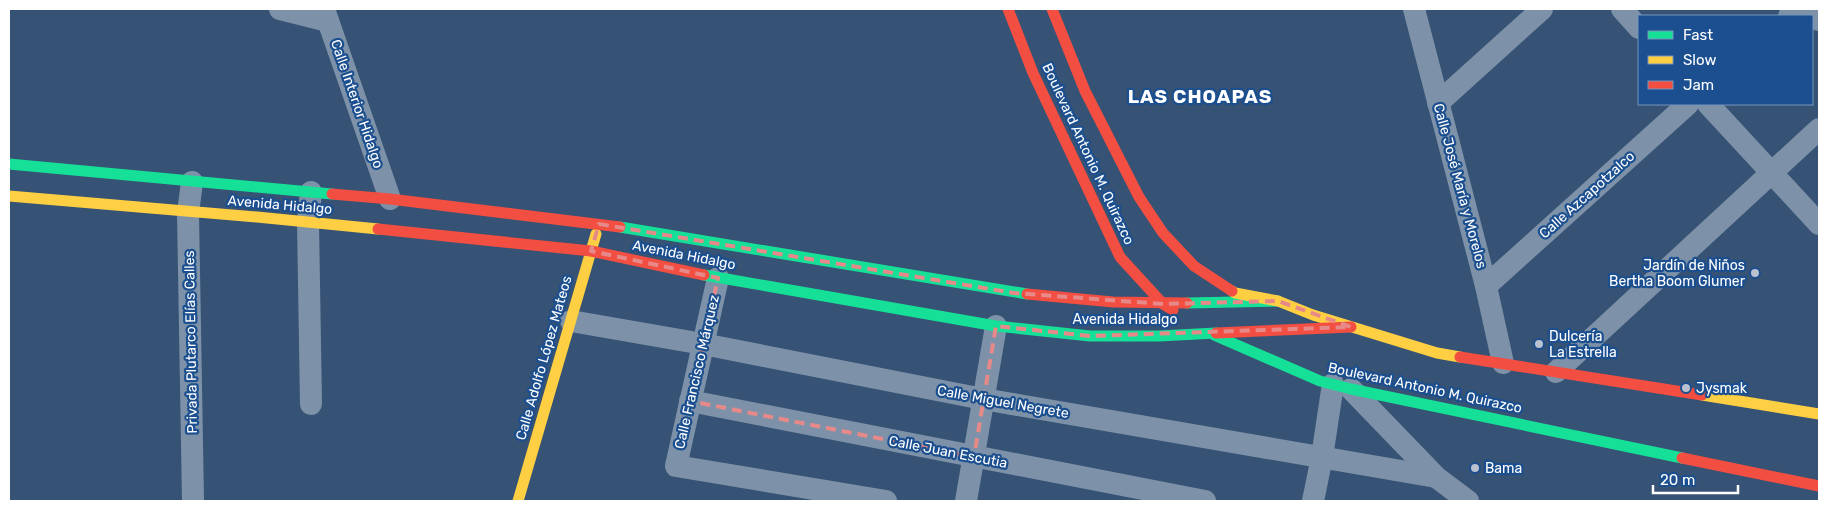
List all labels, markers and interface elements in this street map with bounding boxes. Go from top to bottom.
legend [1638,15,1813,105]
text: Fast [1683,26,1713,44]
street label: Calle Interior Hidalgo [327,37,387,171]
text: Slow [1683,51,1716,69]
street label: Boulevard Antonio M. Quirazco [1038,61,1138,247]
text: Jam [1683,76,1714,94]
district label: LAS CHOAPAS [1128,85,1272,108]
street label: Calle José María y Morelos [1430,102,1490,270]
street label: Calle Azcapotzalco [1536,148,1638,242]
street label: Avenida Hidalgo [227,192,333,218]
street label: Avenida Hidalgo [631,237,737,273]
street label: Privada Plutarco Elías Calles [181,250,201,434]
place label: Jardín de Niños Bertha Boom Glumer [1609,257,1746,290]
marker: Jardín de Niños Bertha Boom Glumer [1749,267,1761,279]
street label: Calle Adolfo López Mateos [512,274,576,442]
street label: Calle Francisco Márquez [671,293,723,451]
street label: Avenida Hidalgo [1073,311,1177,328]
place label: Dulcería La Estrella [1549,328,1617,361]
marker: Dulcería La Estrella [1533,338,1545,350]
street label: Boulevard Antonio M. Quirazco [1326,359,1524,417]
place label: Jysmak [1696,380,1748,397]
street label: Calle Miguel Negrete [936,382,1070,422]
marker: Jysmak [1680,382,1692,394]
street label: Calle Juan Escutia [887,432,1009,472]
place label: Bama [1485,460,1522,477]
marker: Bama [1469,462,1481,474]
scale bar [1653,462,1738,494]
text: 20 m [1660,471,1695,489]

